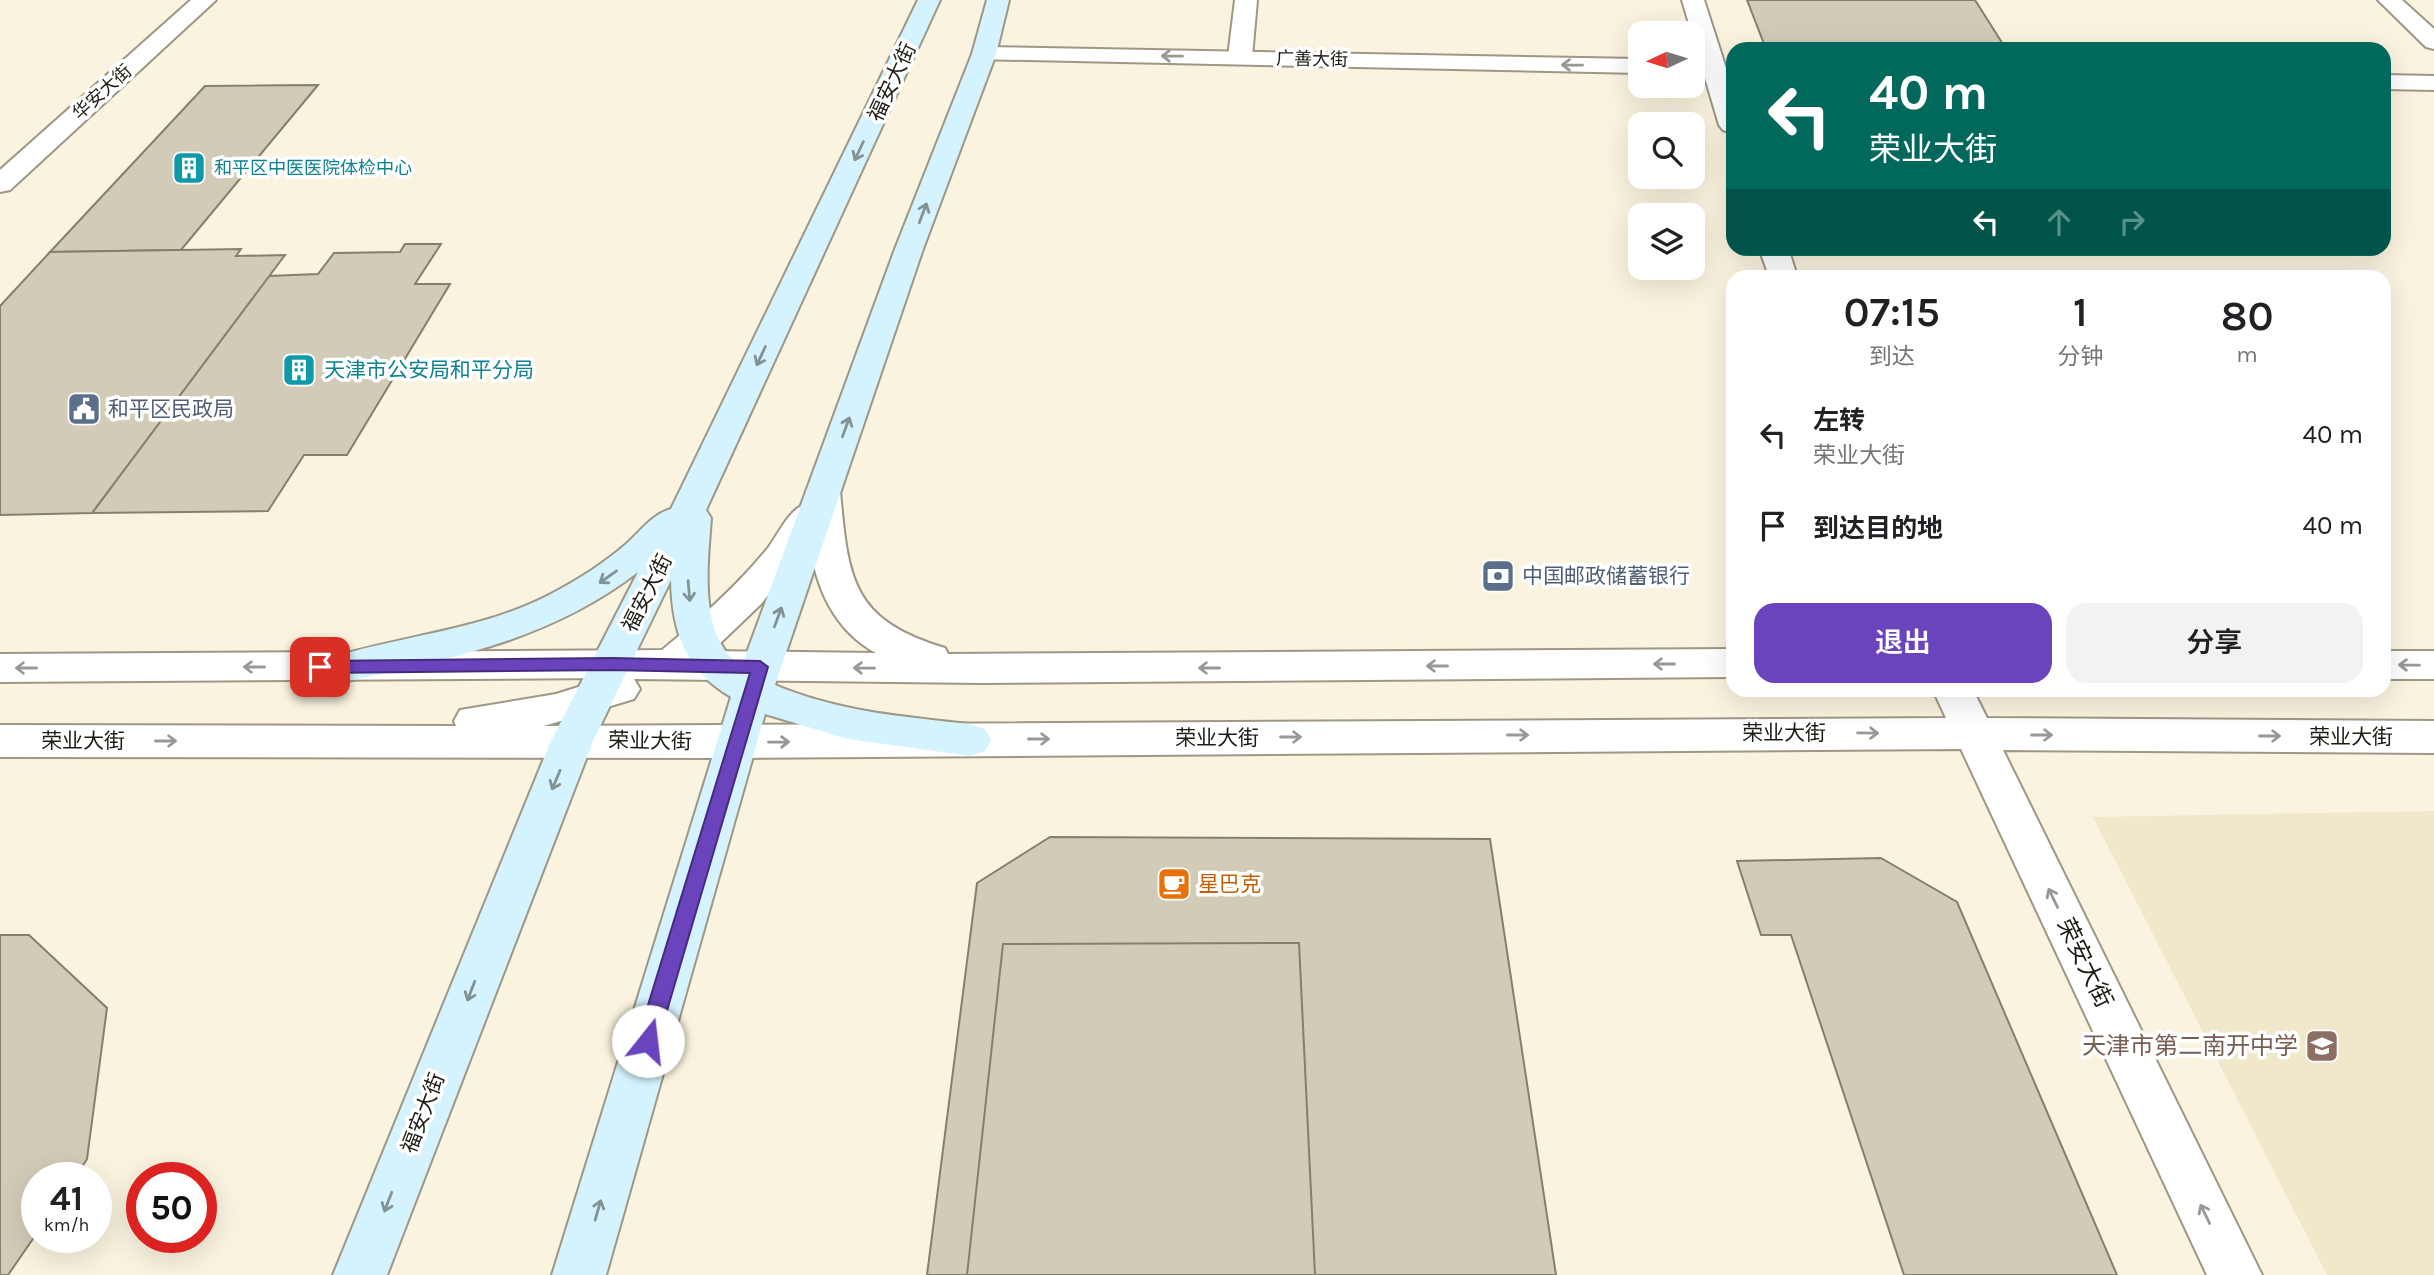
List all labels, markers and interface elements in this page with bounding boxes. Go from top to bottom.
north arrow [1628,21,1704,98]
map controls [1628,21,1705,280]
street label: 福安大街 [863,39,921,125]
street label: 广善大街 [1276,47,1348,71]
one-way arrow [1161,50,1184,63]
one-way arrow [1560,58,1583,71]
street label: 华安大街 [68,60,136,124]
text: 40 m [1869,64,1988,121]
icon: left [1754,70,1845,161]
button: search [1628,112,1705,189]
text: 荣业大街 [1869,131,1997,168]
one-way arrow [852,140,865,161]
building icon: 和平区中医医院体检中心 [170,149,208,187]
place label: 和平区中医医院体检中心 [214,157,412,179]
one-way arrow [917,202,930,224]
button: layers [1628,203,1705,280]
icon: left [1967,203,2005,241]
icon: ahead [2040,203,2078,241]
icon: right [2113,203,2151,241]
text: 07:15 [1843,287,1940,337]
text: 1 [2073,287,2088,337]
text: 80 [2221,291,2274,341]
text: m [2236,341,2258,368]
text: 到达 [1869,343,1915,370]
text: 分钟 [2057,343,2103,370]
one-way arrow [754,345,768,366]
building icon: 天津市公安局和平分局 [280,351,318,389]
place label: 天津市公安局和平分局 [324,358,534,382]
public building icon: 和平区民政局 [65,390,103,428]
place label: 和平区民政局 [108,397,234,421]
text: 左转 [1813,405,1865,436]
one-way arrow [841,416,853,438]
icon: left [1754,416,1792,454]
text: 40 m [2303,419,2363,450]
text: 荣业大街 [1813,442,1905,469]
icon: arrive [1754,507,1792,545]
text: 40 m [2303,510,2363,541]
text: 到达目的地 [1813,513,1943,544]
street label: 福安大街 [617,550,677,636]
bank icon: 中国邮政储蓄银行 [1479,557,1517,595]
place label: 中国邮政储蓄银行 [1522,564,1690,588]
one-way arrow [599,570,618,585]
one-way arrow [683,579,696,602]
button: 退出 [1754,603,2052,683]
button: 分享 [2066,603,2363,683]
one-way arrow [773,606,785,628]
pin [290,637,350,697]
icon: arrive [301,648,339,686]
one-way arrow [1653,657,1676,671]
one-way arrow [2398,658,2421,672]
one-way arrow [1426,659,1449,673]
one-way arrow [243,660,266,674]
one-way arrow [15,661,38,675]
one-way arrow [853,661,876,675]
one-way arrow [1198,661,1221,675]
street label: 荣业大街 [1742,721,1826,745]
street label: 荣业大街 [2309,725,2393,749]
street label: 荣业大街 [1175,726,1259,750]
one-way arrow [1856,726,1879,740]
street label: 荣业大街 [608,728,692,754]
one-way arrow [1506,728,1529,742]
one-way arrow [2031,728,2054,742]
street label: 荣业大街 [41,729,125,753]
one-way arrow [2258,729,2281,743]
one-way arrow [1279,730,1302,744]
one-way arrow [1027,732,1050,746]
one-way arrow [154,734,177,748]
one-way arrow [767,735,790,748]
one-way arrow [549,768,562,790]
cafe icon: 星巴克 [1155,865,1193,903]
place label: 星巴克 [1198,872,1261,896]
one-way arrow [2046,888,2060,909]
street label: 荣安大街 [2051,914,2119,1012]
one-way arrow [463,979,476,1001]
position arrow [611,1004,685,1078]
school or university icon: 天津市第二南开中学 [2303,1027,2341,1065]
place label: 天津市第二南开中学 [2082,1032,2298,1060]
street label: 福安大街 [397,1069,449,1157]
speed limit sign: 50 [126,1162,217,1253]
text: 41 [50,1178,83,1219]
one-way arrow [381,1191,394,1213]
one-way arrow [592,1199,605,1221]
one-way arrow [2198,1203,2211,1225]
text: km/h [44,1214,89,1236]

